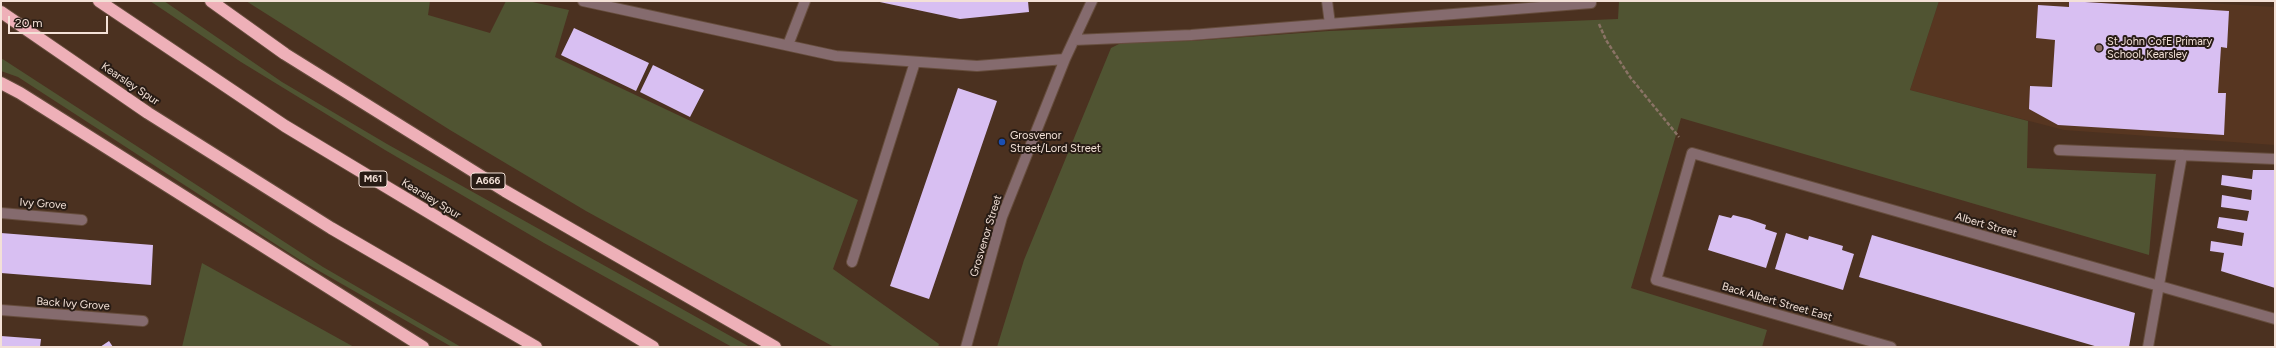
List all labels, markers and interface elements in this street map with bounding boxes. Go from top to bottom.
scale bar [10,8,110,34]
text: 20 m [15,16,43,30]
place label: St John CofE Primary School, Kearsley [2107,35,2212,61]
marker: St John CofE Primary School, Kearsley [2094,43,2104,53]
street label: Kearsley Spur [99,60,161,108]
place label: Grosvenor Street/Lord Street [1010,129,1101,155]
marker: Grosvenor Street/Lord Street [997,137,1007,147]
road number: M61 [359,171,387,187]
road number: A666 [471,173,505,189]
street label: Kearsley Spur [399,176,463,222]
street label: Grosvenor Street [967,193,1005,279]
street label: Ivy Grove [19,196,67,212]
street label: Albert Street [1954,210,2018,240]
street label: Back Albert Street East [1720,280,1834,324]
street label: Back Ivy Grove [36,295,110,313]

